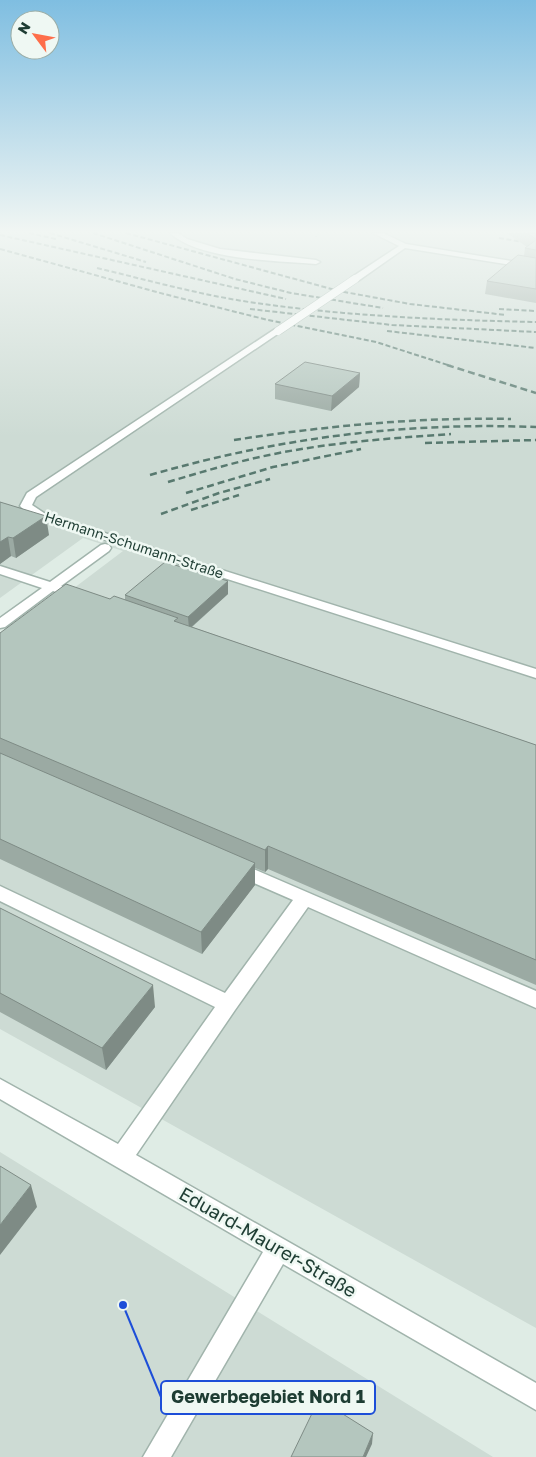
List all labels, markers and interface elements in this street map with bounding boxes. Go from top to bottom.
north arrow [10,10,60,60]
text: N [14,19,34,37]
street label: Hermann-Schumann-Straße [42,507,226,582]
street label: Eduard-Maurer-Straße [175,1181,361,1302]
callout: Gewerbegebiet Nord 1 [161,1381,375,1414]
text: Gewerbegebiet Nord 1 [171,1385,365,1407]

